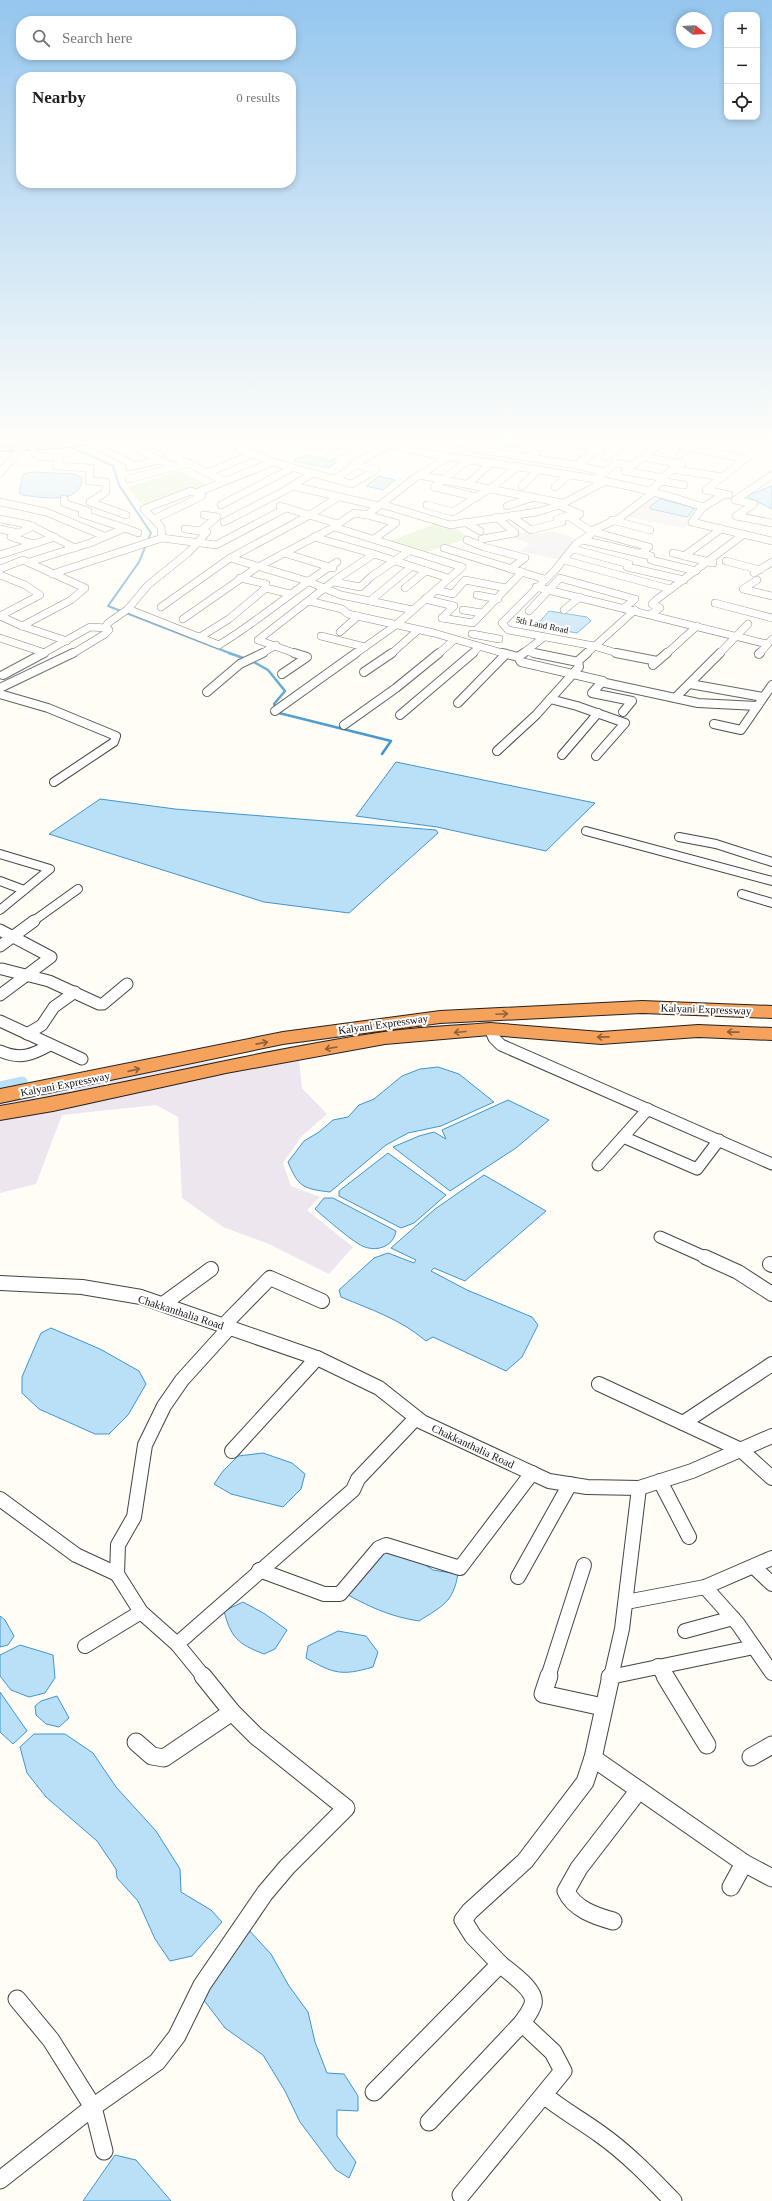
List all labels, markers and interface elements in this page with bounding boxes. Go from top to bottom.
north arrow [676,12,712,48]
map controls [724,12,760,120]
button: + [724,12,760,48]
search box [16,16,296,60]
icon: search [30,27,52,49]
text: Search here [62,30,132,46]
button: − [724,48,760,84]
button: locate [724,84,760,120]
text: Nearby [32,88,86,107]
text: 0 results [236,90,280,105]
street label: 5th Land Road [515,615,570,636]
street label: Kalyani Expressway [660,1001,752,1017]
one-way arrow [495,1010,508,1017]
street label: Kalyani Expressway [337,1012,429,1036]
one-way arrow [454,1028,467,1036]
one-way arrow [727,1028,740,1036]
one-way arrow [597,1033,610,1041]
one-way arrow [255,1038,268,1046]
one-way arrow [325,1044,338,1052]
one-way arrow [128,1065,141,1073]
street label: Kalyani Expressway [19,1069,111,1099]
street label: Chakkanthalia Road [137,1292,226,1332]
street label: Chakkanthalia Road [430,1422,517,1471]

